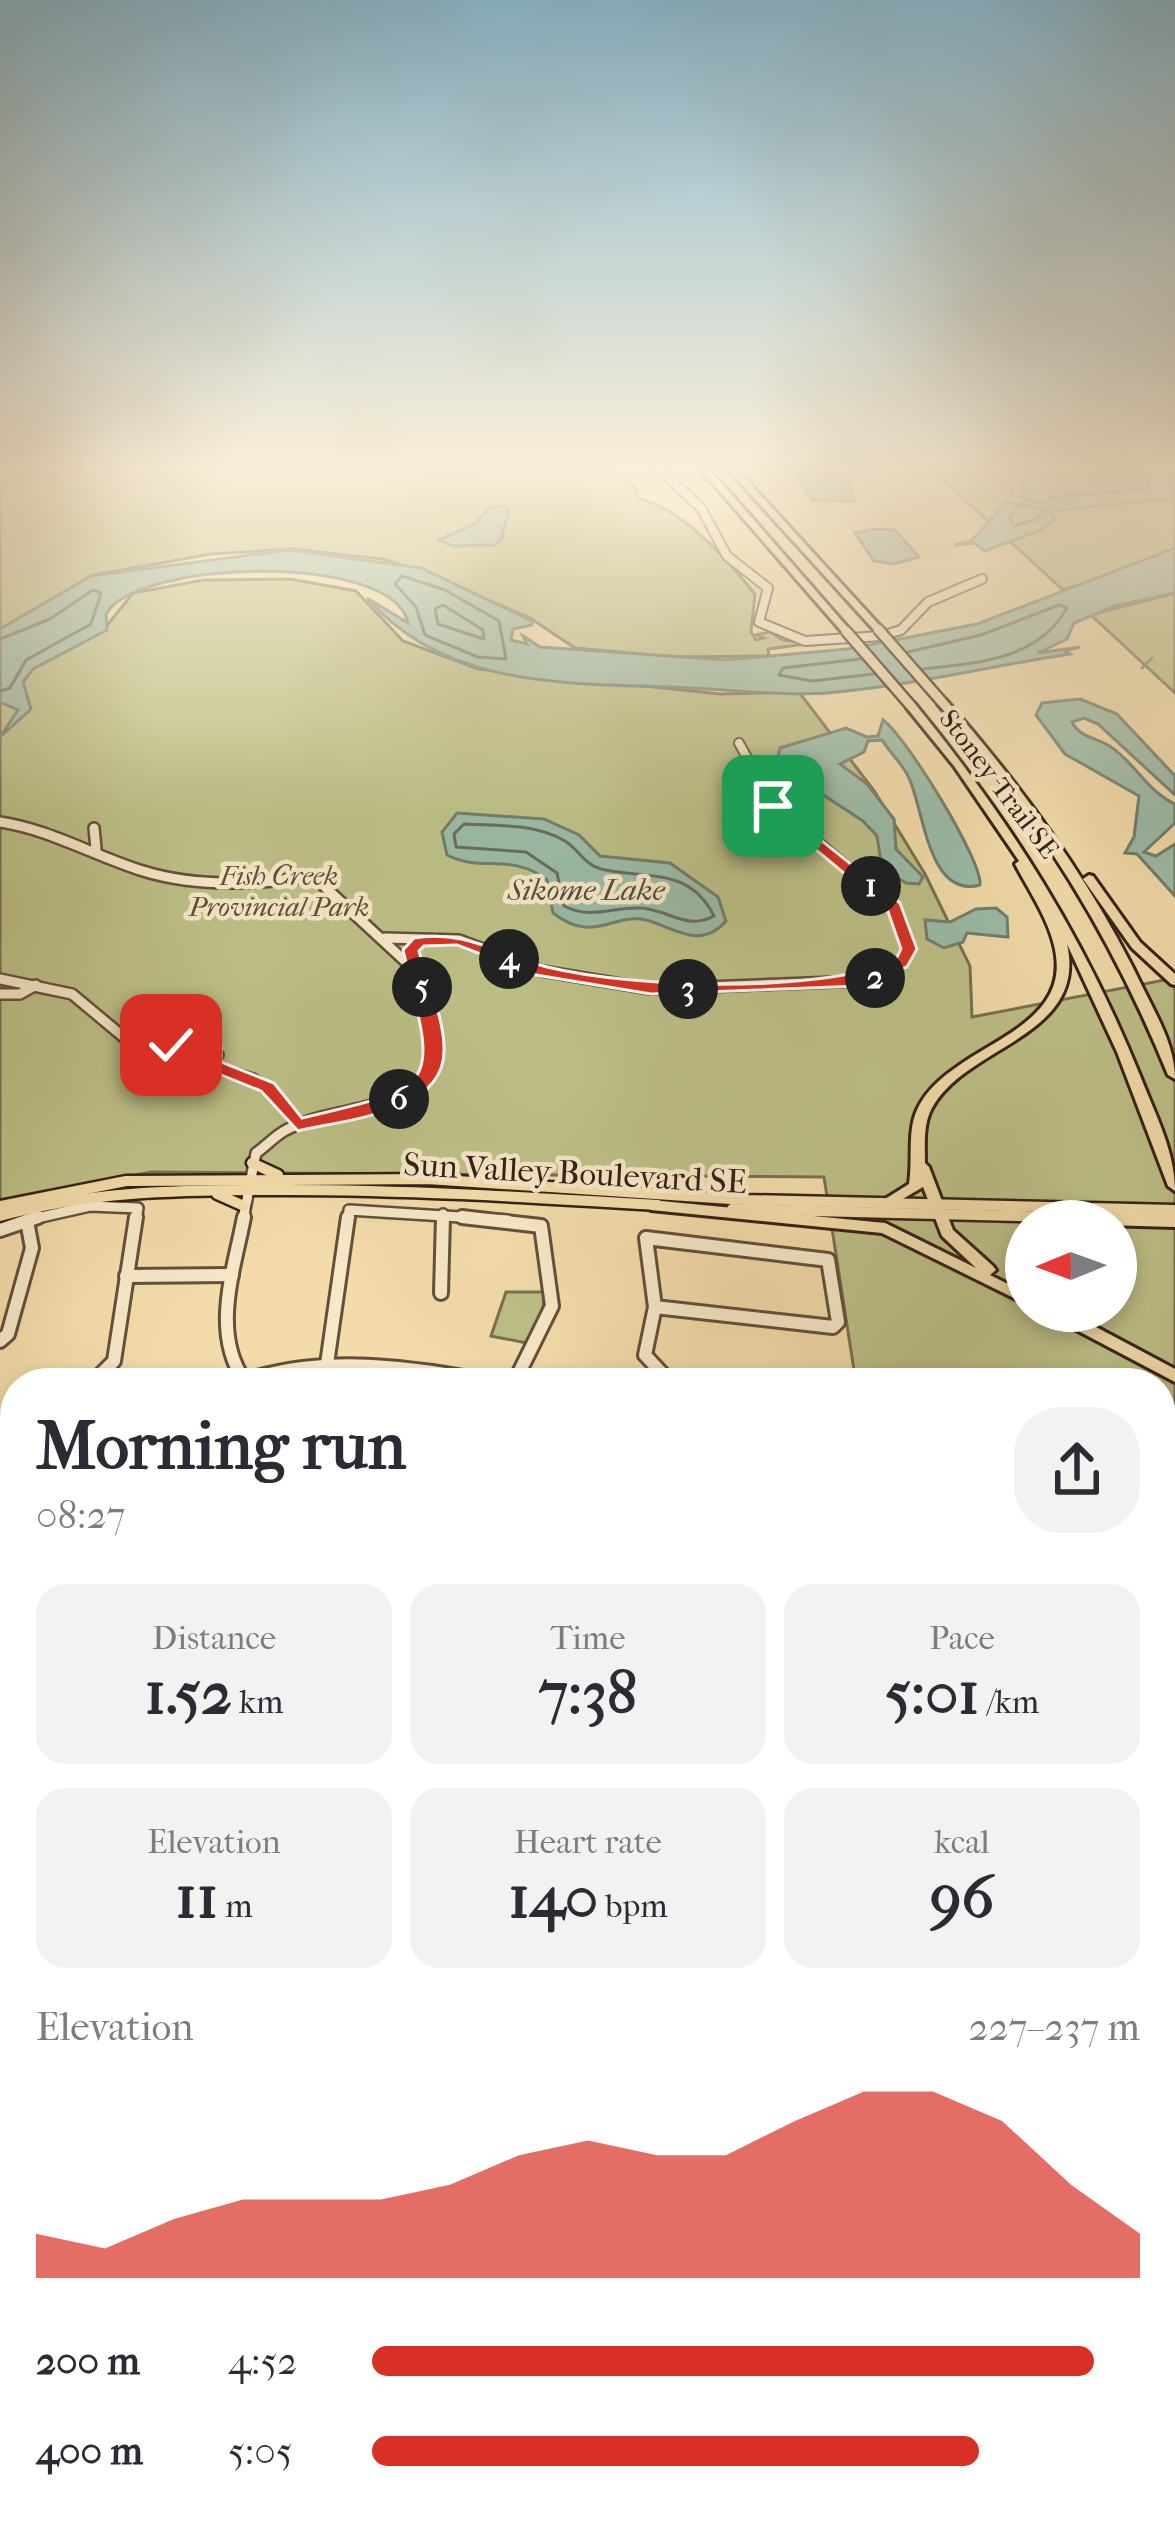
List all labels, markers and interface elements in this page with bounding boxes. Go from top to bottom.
street label: Stoney Trail SE [933,703,1065,865]
pin [722,755,824,857]
icon: arrive [740,773,806,839]
pin: 1 [841,856,901,916]
park label: Fish Creek Provincial Park [188,860,369,923]
text: 1 [865,866,877,905]
water label: Sikome Lake [507,873,665,908]
pin: 4 [479,929,539,989]
text: 4 [499,939,519,978]
pin: 2 [845,948,905,1008]
pin: 5 [392,957,452,1017]
text: 2 [867,958,883,997]
pin: 3 [658,959,718,1019]
text: 5 [415,967,429,1006]
text: 3 [681,969,695,1008]
pin [120,994,222,1096]
icon: check [138,1012,204,1078]
pin: 6 [369,1069,429,1129]
text: 6 [390,1079,408,1118]
street label: Sun Valley Boulevard SE [402,1145,748,1202]
north arrow [1005,1200,1137,1332]
map controls [1005,1200,1137,1332]
button: share [1014,1407,1140,1533]
text: Morning run [36,1408,406,1485]
text: 08:27 [36,1492,125,1538]
text: Distance [152,1619,276,1658]
text: Time [551,1619,626,1658]
text: Pace [929,1619,995,1658]
text: 1.52 [145,1658,232,1729]
text: 7:38 [539,1658,637,1729]
text: 5:01 [885,1658,980,1729]
text: km [232,1683,283,1722]
text: /km [980,1683,1039,1722]
text: Elevation [147,1823,281,1862]
text: Heart rate [514,1823,662,1862]
text: kcal [934,1823,990,1862]
text: 11 [175,1862,218,1933]
text: 140 [508,1862,598,1933]
text: 96 [930,1862,994,1933]
text: m [218,1887,253,1926]
text: bpm [598,1887,668,1926]
text: Elevation [36,2004,194,2050]
text: 227–237 m [968,2004,1140,2050]
text: 200 m [36,2338,140,2384]
text: 4:52 [228,2338,297,2384]
text: 400 m [36,2428,143,2474]
text: 5:05 [228,2428,293,2474]

